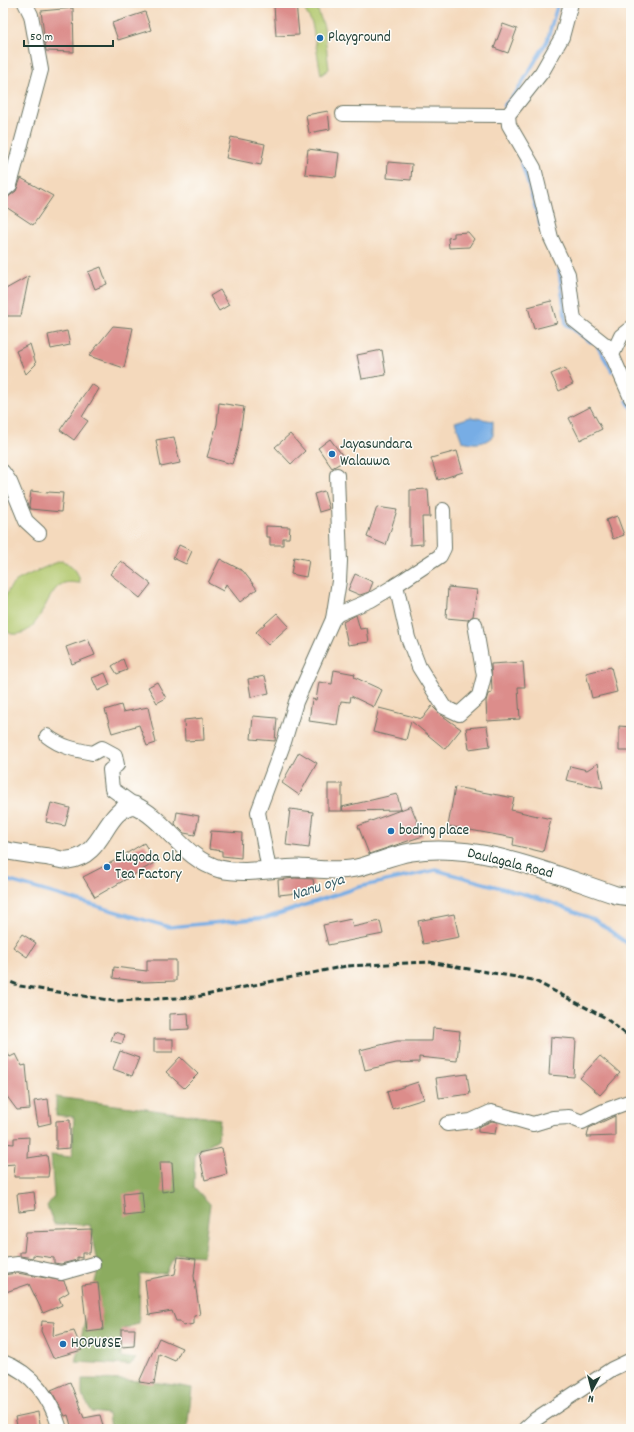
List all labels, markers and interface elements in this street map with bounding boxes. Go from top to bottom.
scale bar [24,22,113,48]
place label: Playground [328,27,391,49]
text: 50 m [30,29,53,46]
marker: Playground [315,33,325,43]
place label: Jayasundara Walauwa [340,434,413,473]
marker: Jayasundara Walauwa [327,449,337,459]
place label: boding place [399,820,469,842]
marker: boding place [386,826,396,836]
street label: Daulagala Road [465,843,555,885]
place label: Elugoda Old Tea Factory [115,847,183,886]
marker: Elugoda Old Tea Factory [102,862,112,872]
water label: Nanu oya [289,868,349,907]
place label: HOPU8SE [71,1333,121,1355]
marker: HOPU8SE [58,1339,68,1349]
north arrow [572,1370,612,1410]
text: N [587,1390,595,1406]

